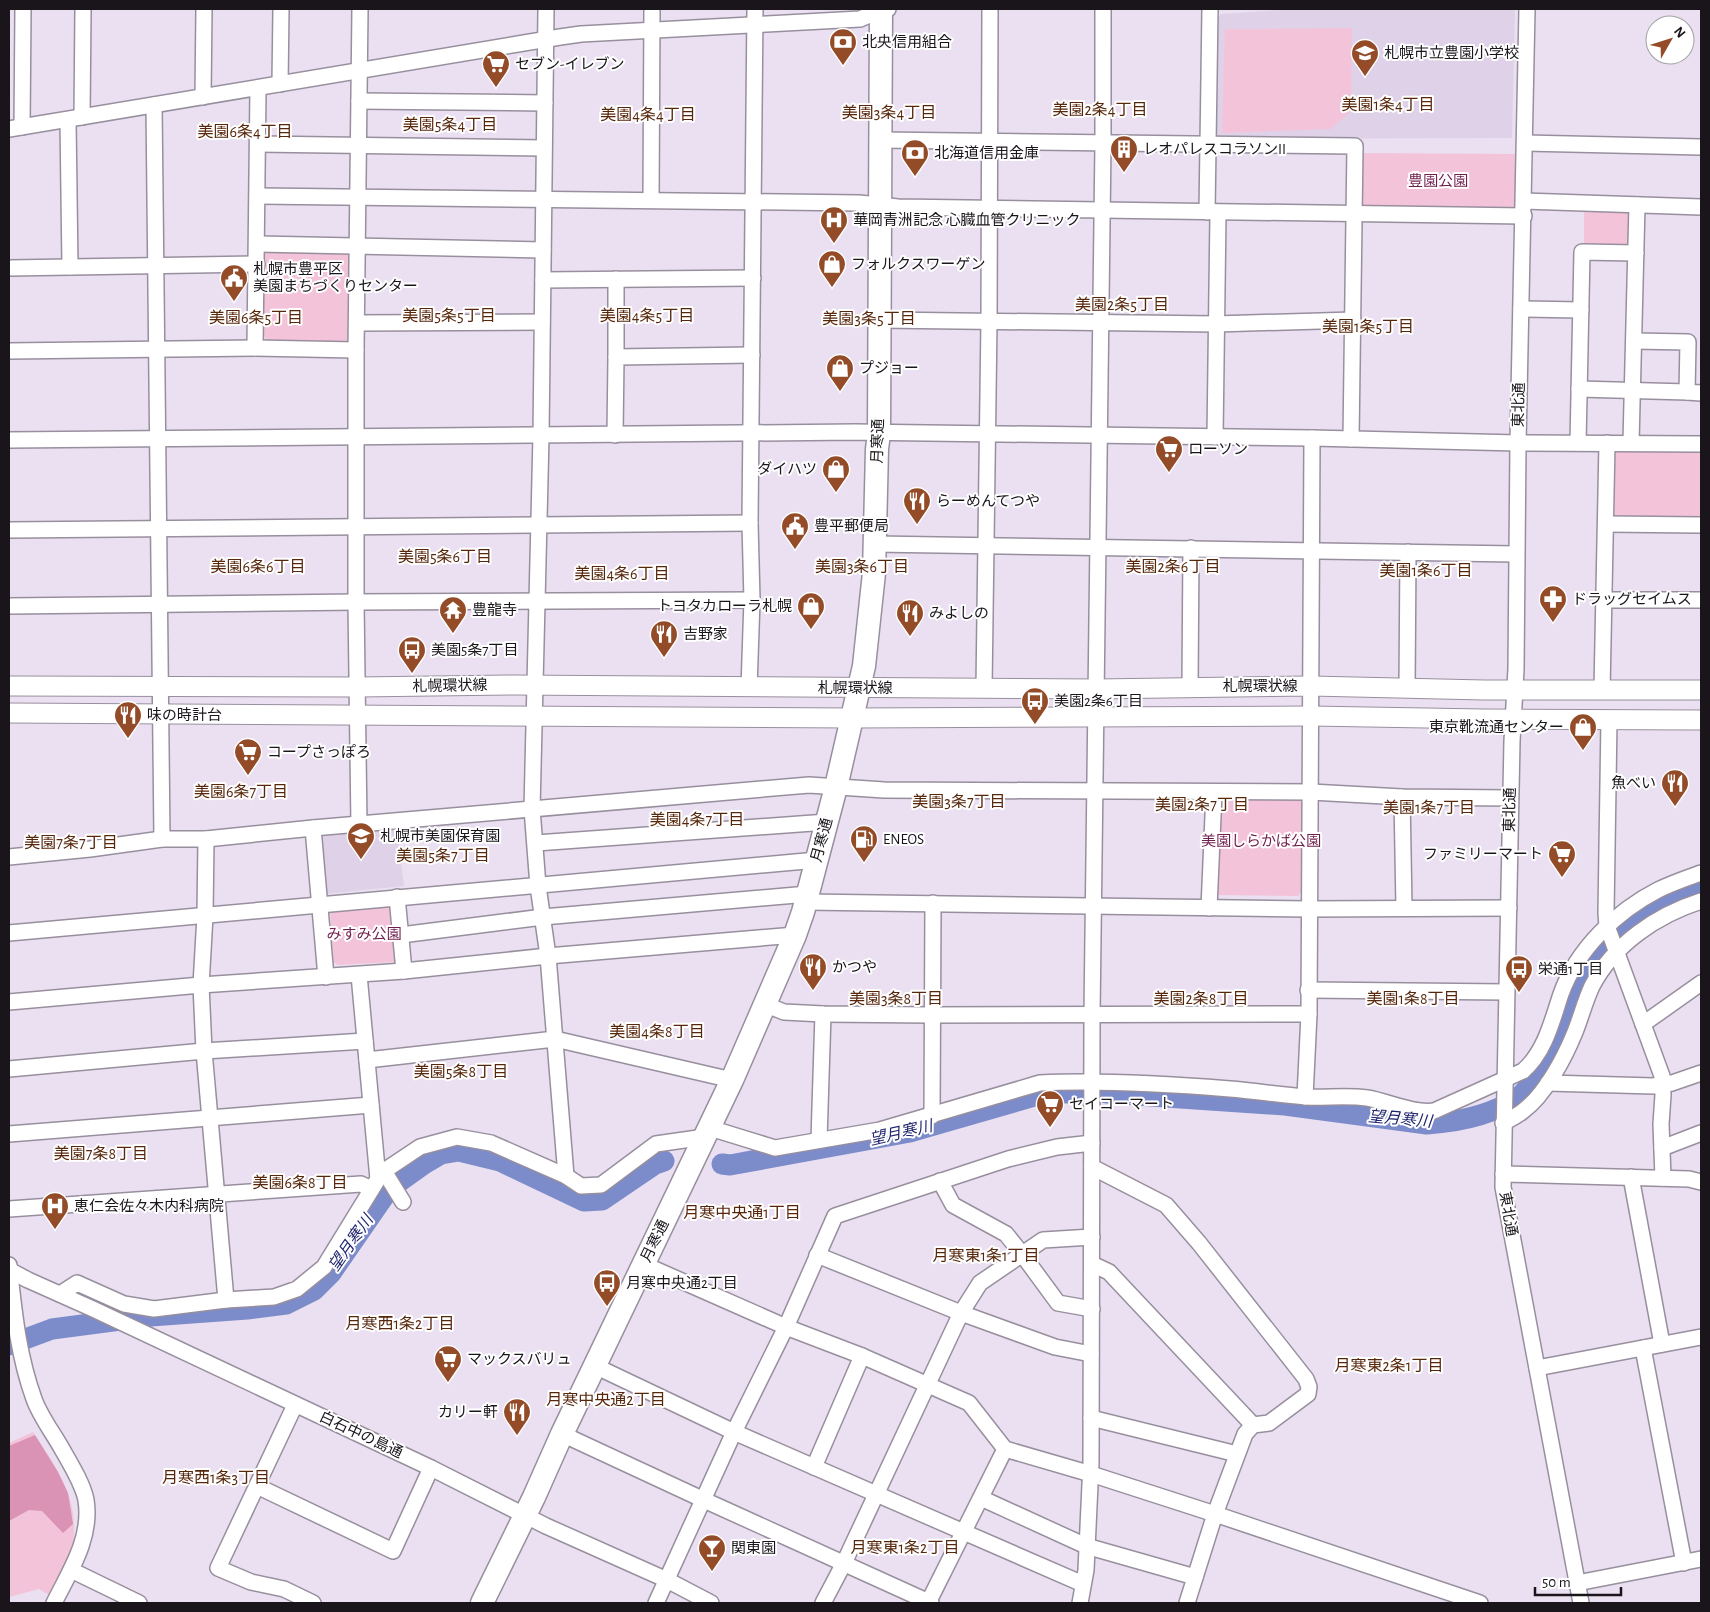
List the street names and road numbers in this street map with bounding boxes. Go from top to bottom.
street label: 東北通 [1509,382,1527,428]
street label: 月寒通 [869,418,886,464]
street label: 札幌環状線 [412,676,488,694]
street label: 札幌環状線 [1222,677,1298,694]
street label: 札幌環状線 [817,679,893,696]
street label: 東北通 [1500,787,1518,833]
street label: 月寒通 [808,816,835,864]
street label: 東北通 [1497,1190,1521,1237]
street label: 月寒通 [637,1217,672,1265]
street label: 白石中の島通 [317,1408,405,1461]

